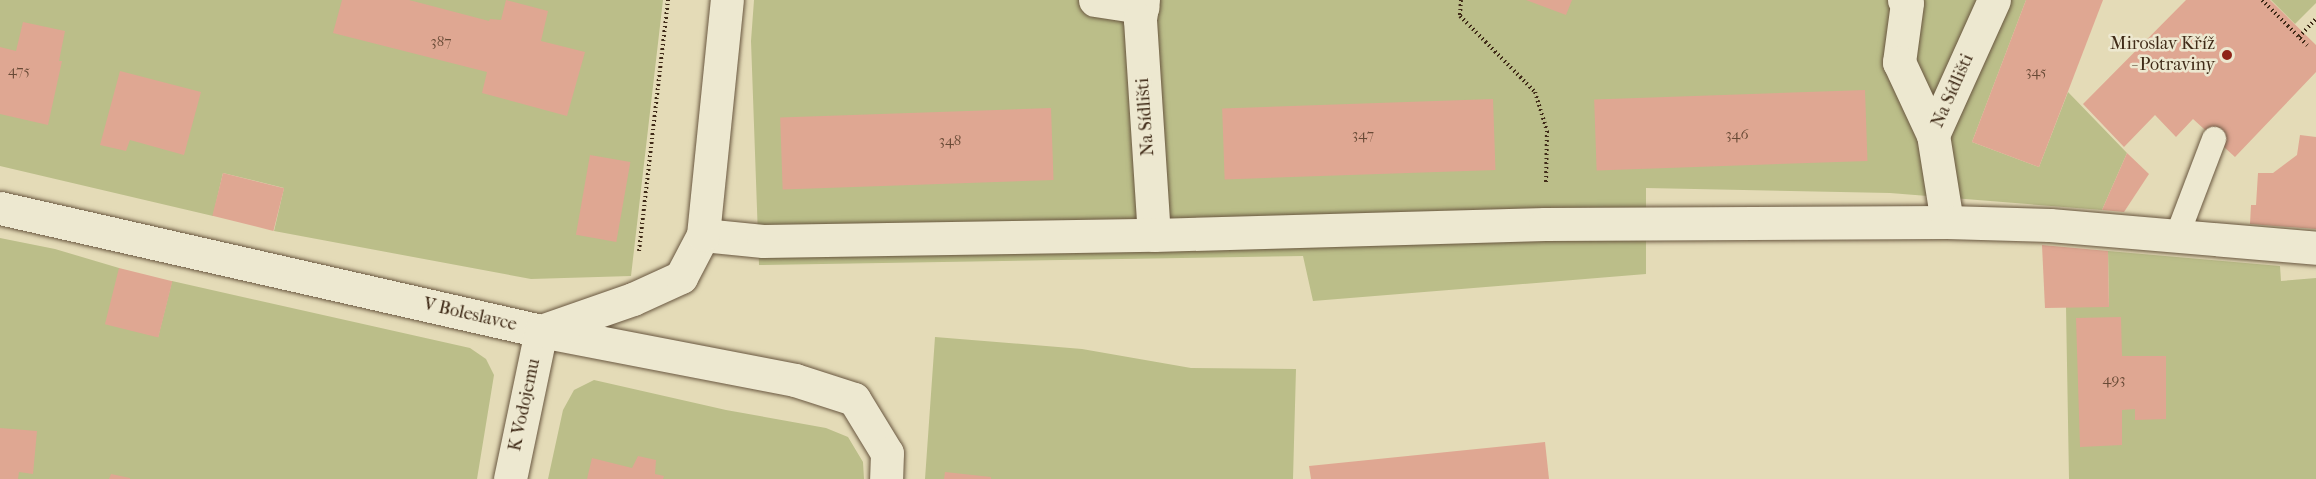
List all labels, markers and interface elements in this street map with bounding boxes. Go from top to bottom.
house number: 387 [431,33,451,51]
place label: Miroslav Kříž - Potraviny [2110,34,2215,76]
marker: Miroslav Kříž - Potraviny [2220,48,2234,62]
street label: Na Sídlišti [1927,51,1979,131]
house number: 475 [8,62,30,80]
house number: 345 [2025,63,2047,81]
street label: Na Sídlišti [1132,77,1160,157]
house number: 347 [1352,126,1374,144]
house number: 346 [1725,126,1749,144]
house number: 348 [939,132,961,150]
street label: V Boleslavce [421,294,519,336]
street label: K Vodojemu [505,357,545,453]
house number: 493 [2103,371,2125,389]

